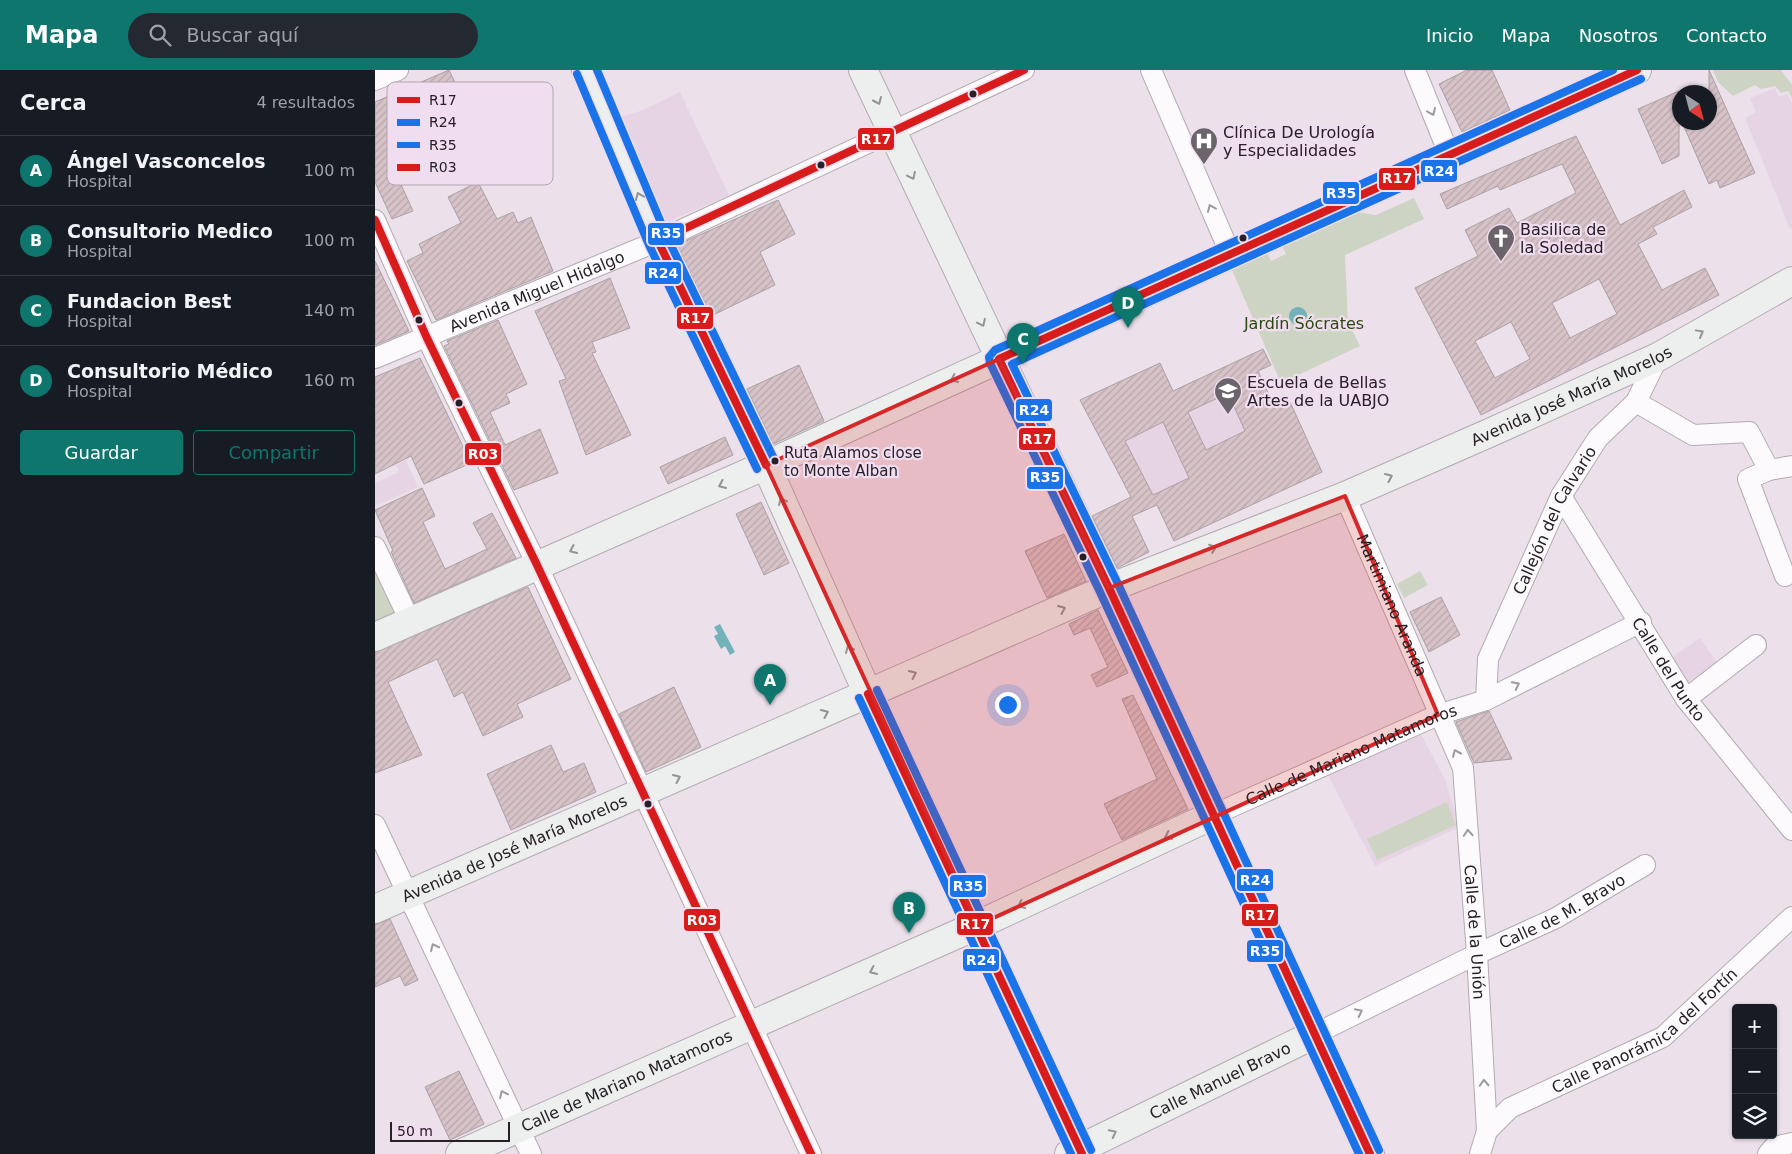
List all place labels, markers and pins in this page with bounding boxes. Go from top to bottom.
unlabelled marker [968,89,978,99]
place label: Clínica De Urología y Especialidades [1223,123,1375,160]
hospital icon: Clínica De Urología y Especialidades [1189,126,1219,165]
unlabelled marker [816,160,826,170]
place label: Basilica de la Soledad [1520,220,1606,257]
church icon: Basilica de la Soledad [1486,223,1516,262]
unlabelled marker [1238,233,1248,243]
pin: D [1112,287,1144,328]
unlabelled marker [414,315,424,325]
pin: C [1007,323,1039,364]
place label: Escuela de Bellas Artes de la UABJO [1247,373,1389,410]
school or university icon: Escuela de Bellas Artes de la UABJO [1213,376,1243,415]
unlabelled marker [454,398,464,408]
place label: Ruta Alamos close to Monte Alban [784,444,922,480]
marker: Ruta Alamos close to Monte Alban [770,456,780,466]
unlabelled marker [1078,552,1088,562]
pin: A [754,664,786,705]
unlabelled marker [643,799,653,809]
pin: B [893,892,925,933]

